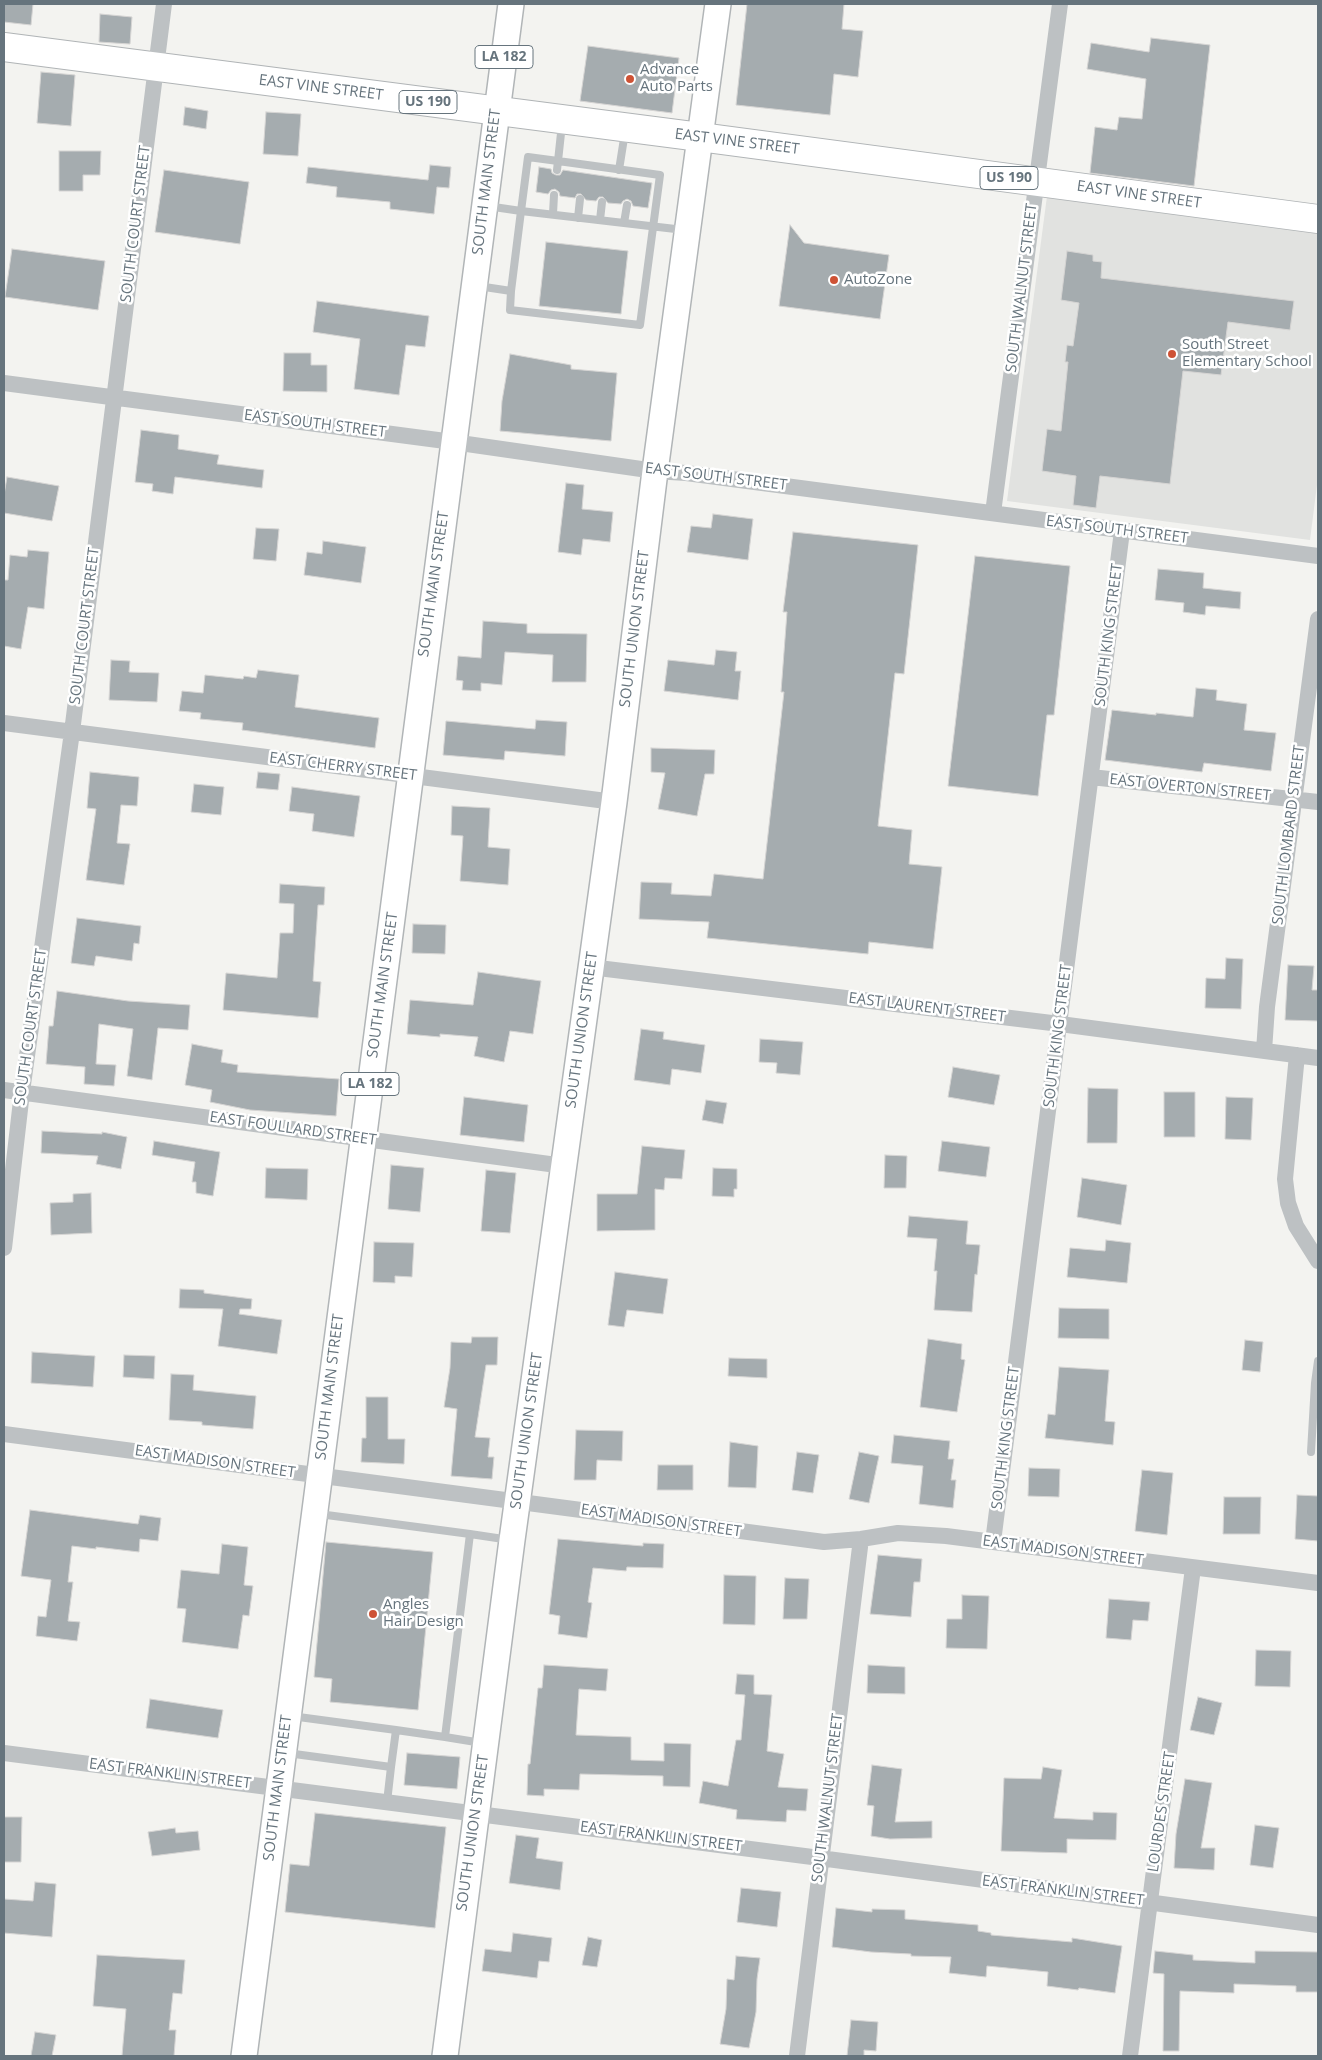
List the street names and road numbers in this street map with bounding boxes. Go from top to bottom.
road number: LA 182 [475,46,533,68]
street label: EAST VINE STREET [258,71,384,105]
road number: US 190 [399,90,457,114]
street label: SOUTH MAIN STREET [469,108,505,256]
street label: EAST VINE STREET [674,125,800,159]
street label: SOUTH COURT STREET [117,144,155,304]
road number: US 190 [980,167,1038,190]
street label: EAST VINE STREET [1076,177,1202,213]
street label: SOUTH WALNUT STREET [1003,202,1041,374]
street label: EAST SOUTH STREET [243,406,387,442]
street label: EAST SOUTH STREET [644,459,788,495]
street label: SOUTH MAIN STREET [415,510,453,658]
street label: EAST SOUTH STREET [1045,512,1189,548]
street label: SOUTH COURT STREET [66,546,104,706]
street label: SOUTH UNION STREET [616,549,654,709]
street label: SOUTH KING STREET [1091,562,1127,708]
street label: SOUTH LOMBARD STREET [1269,744,1309,926]
street label: EAST CHERRY STREET [268,749,418,785]
street label: EAST OVERTON STREET [1108,771,1272,805]
street label: SOUTH MAIN STREET [364,911,402,1059]
street label: SOUTH COURT STREET [11,947,51,1107]
street label: SOUTH UNION STREET [562,951,602,1109]
street label: SOUTH KING STREET [1040,963,1076,1109]
street label: EAST LAURENT STREET [847,989,1007,1027]
road number: LA 182 [341,1072,399,1096]
street label: EAST FOULLARD STREET [208,1108,378,1150]
street label: SOUTH MAIN STREET [312,1313,348,1461]
street label: SOUTH UNION STREET [507,1352,547,1510]
street label: SOUTH KING STREET [988,1365,1024,1511]
street label: EAST MADISON STREET [134,1442,296,1482]
street label: EAST MADISON STREET [580,1501,742,1541]
street label: EAST MADISON STREET [982,1532,1144,1570]
street label: SOUTH WALNUT STREET [809,1712,847,1884]
street label: SOUTH MAIN STREET [260,1714,296,1862]
street label: LOURDES STREET [1145,1750,1179,1874]
street label: SOUTH UNION STREET [453,1754,493,1912]
street label: EAST FRANKLIN STREET [88,1755,252,1793]
street label: EAST FRANKLIN STREET [579,1818,743,1856]
street label: EAST FRANKLIN STREET [981,1872,1145,1910]

